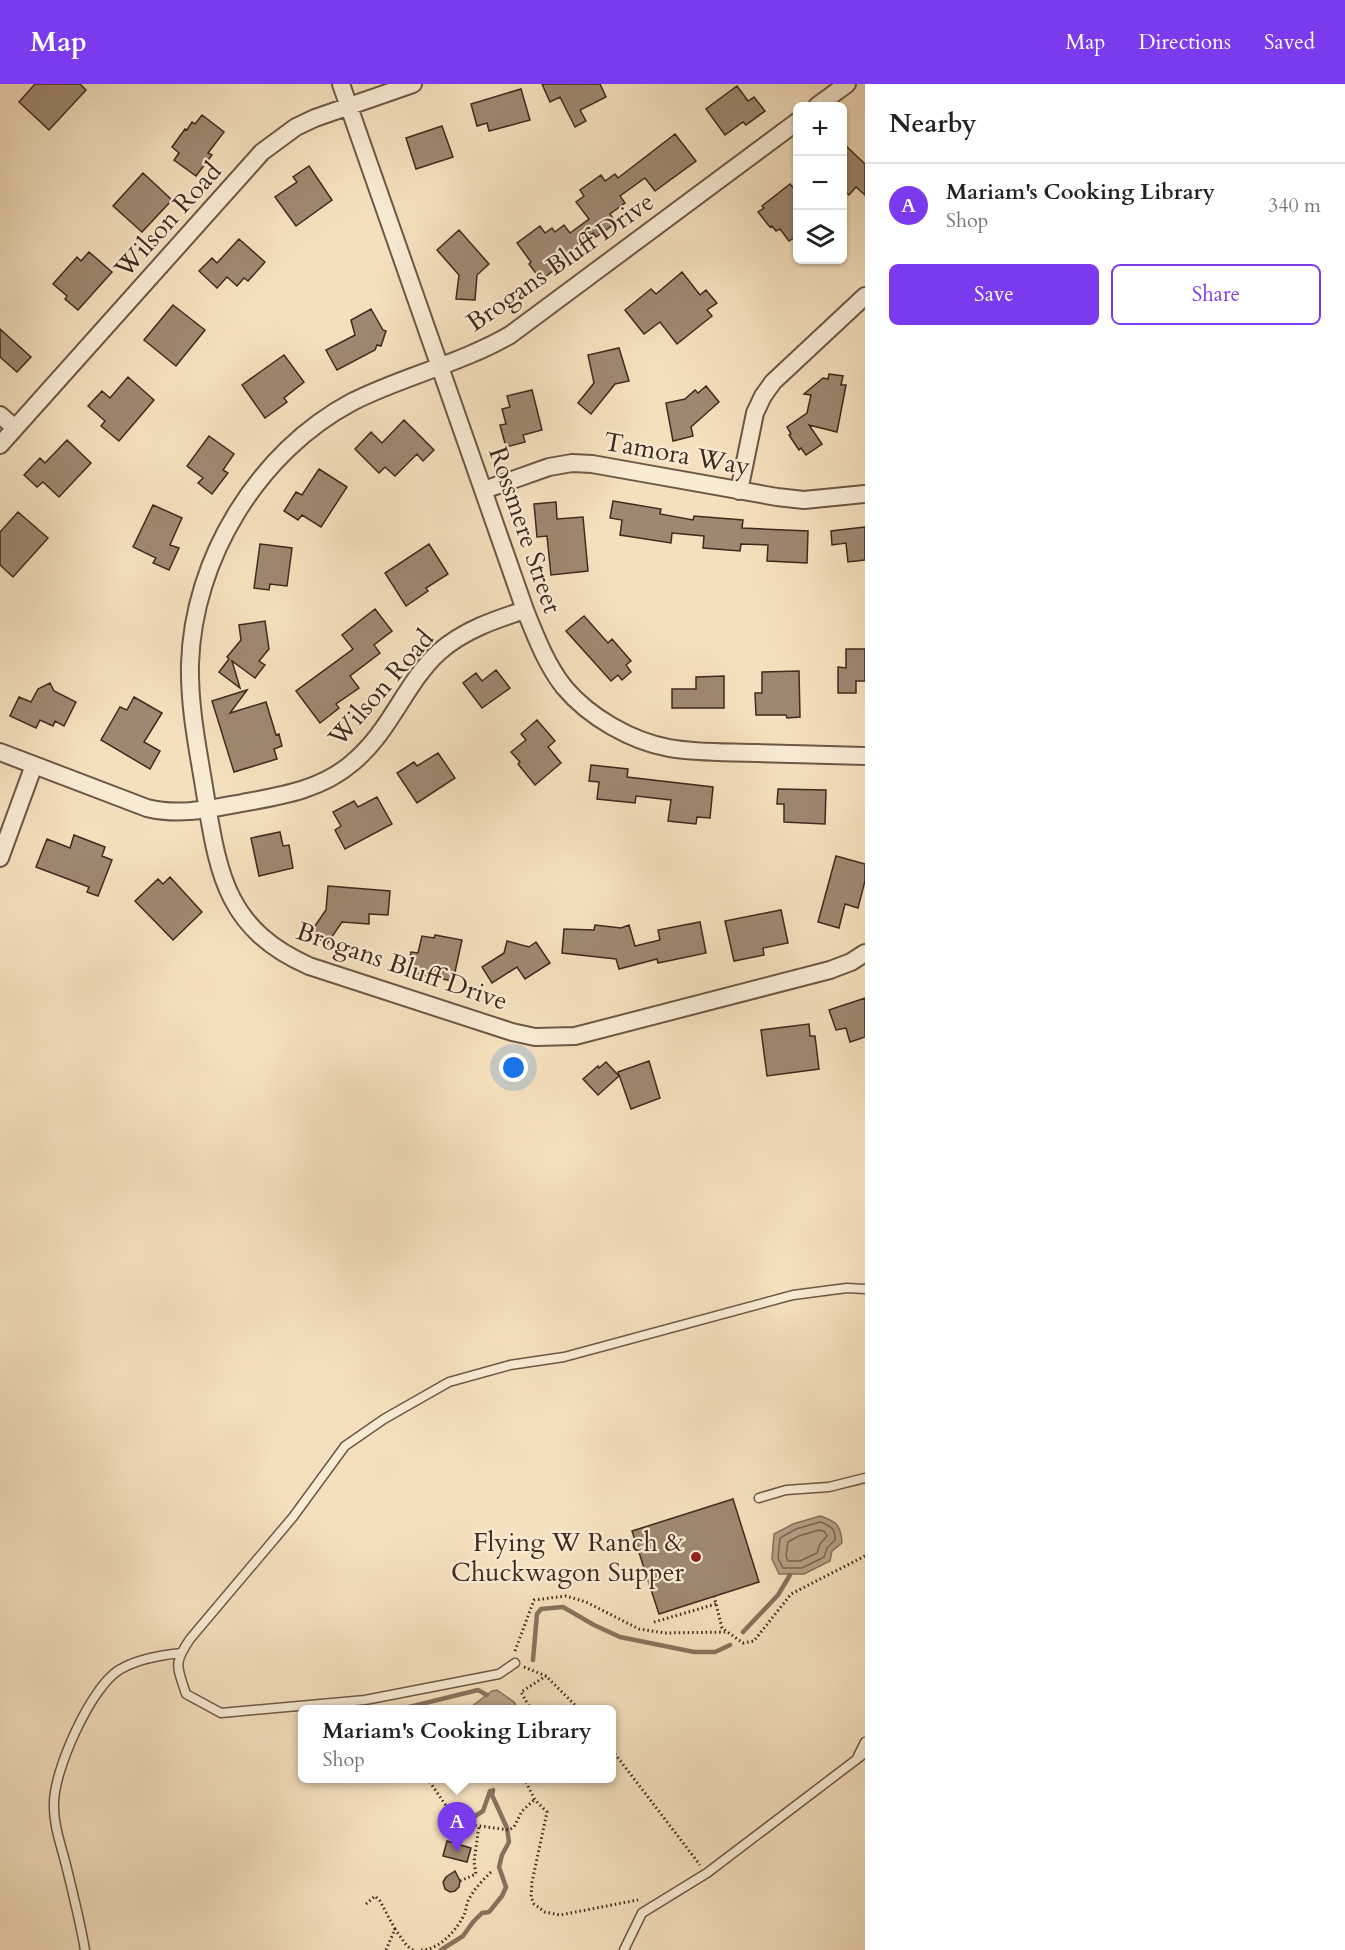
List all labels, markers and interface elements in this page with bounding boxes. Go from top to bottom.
text: Map [30,23,87,61]
text: Map [1065,28,1105,57]
text: Directions [1138,28,1231,57]
text: Saved [1264,28,1315,57]
map controls [793,102,847,264]
button: + [793,102,847,156]
text: Nearby [889,106,977,141]
street label: Wilson Road [106,155,229,286]
button: − [793,156,847,210]
text: Mariam's Cooking Library [946,177,1215,207]
street label: Brogans Bluff Drive [459,184,661,340]
text: A [901,192,916,219]
text: 340 m [1268,192,1321,219]
text: Shop [946,207,988,234]
button: layers [793,210,847,264]
button: Save [889,264,1099,325]
button: Share [1111,264,1321,325]
street label: Tamora Way [601,424,753,484]
street label: Rossmere Street [480,442,570,618]
street label: Wilson Road [320,622,442,755]
street label: Brogans Bluff Drive [292,913,512,1019]
your location [499,1053,528,1082]
place label: Flying W Ranch & Chuckwagon Supper [451,1525,685,1590]
marker: Flying W Ranch & Chuckwagon Supper [689,1550,703,1564]
popup [298,1705,616,1783]
text: Mariam's Cooking Library [323,1716,591,1746]
text: Shop [323,1746,365,1773]
pin: A [438,1802,476,1852]

